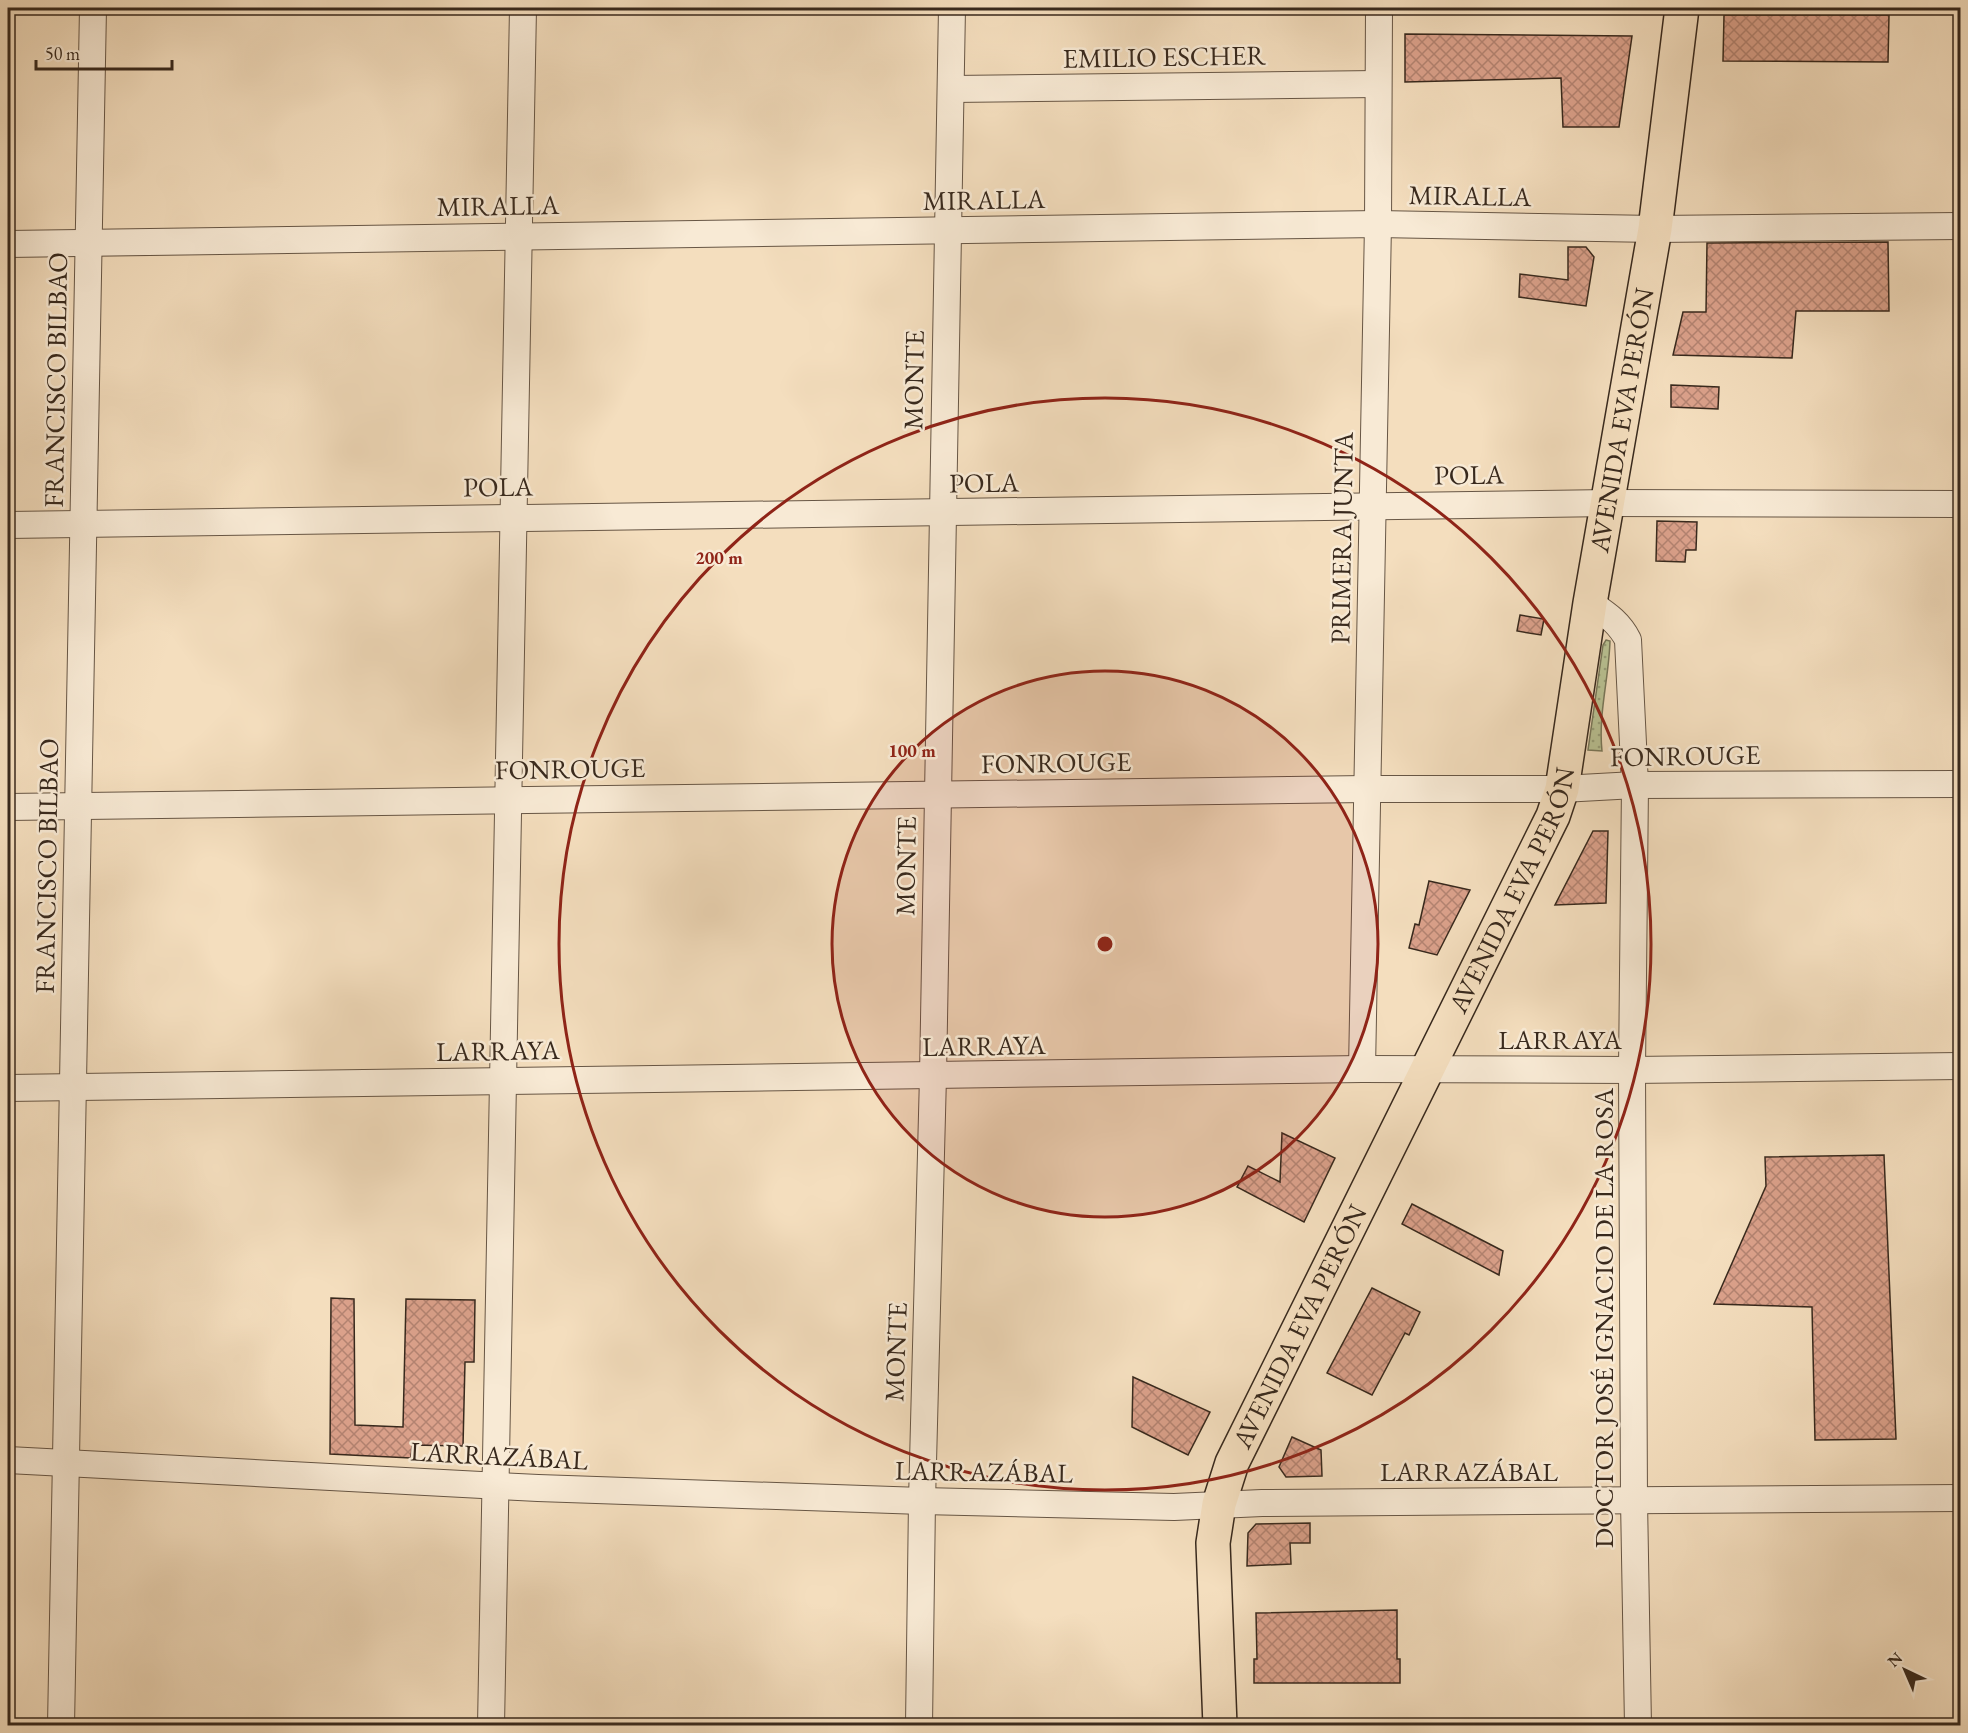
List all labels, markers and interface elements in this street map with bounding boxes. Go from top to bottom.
scale bar [36,33,172,71]
street label: EMILIO ESCHER [1062,37,1267,76]
text: 50 m [45,42,80,65]
street label: MIRALLA [1408,177,1532,214]
street label: MIRALLA [922,181,1046,218]
street label: MIRALLA [436,187,560,224]
street label: FRANCISCO BILBAO [36,252,75,508]
street label: AVENIDA EVA PERÓN [1581,284,1662,556]
street label: MONTE [895,330,932,430]
street label: PRIMERA JUNTA [1322,431,1361,644]
street label: POLA [1434,456,1505,493]
street label: POLA [949,464,1020,501]
street label: POLA [463,468,534,505]
text: 200 m [695,546,743,569]
street label: FONROUGE [1609,737,1761,774]
street label: FRANCISCO BILBAO [27,738,66,994]
text: 100 m [888,739,936,762]
street label: FONROUGE [980,744,1132,781]
street label: FONROUGE [494,750,646,787]
street label: AVENIDA EVA PERÓN [1440,764,1582,1020]
street label: MONTE [887,816,924,916]
centre of rings [1095,934,1115,954]
street label: LARRAYA [1498,1022,1622,1057]
street label: LARRAYA [922,1027,1046,1064]
street label: LARRAYA [436,1032,560,1069]
street label: DOCTOR JOSÉ IGNACIO DE LA ROSA [1586,1088,1621,1548]
street label: AVENIDA EVA PERÓN [1224,1198,1375,1455]
street label: MONTE [876,1302,915,1402]
street label: LARRAZÁBAL [409,1433,589,1478]
street label: LARRAZÁBAL [895,1452,1074,1491]
street label: LARRAZÁBAL [1380,1454,1558,1489]
north arrow [1875,1640,1935,1700]
text: N [1883,1647,1907,1672]

